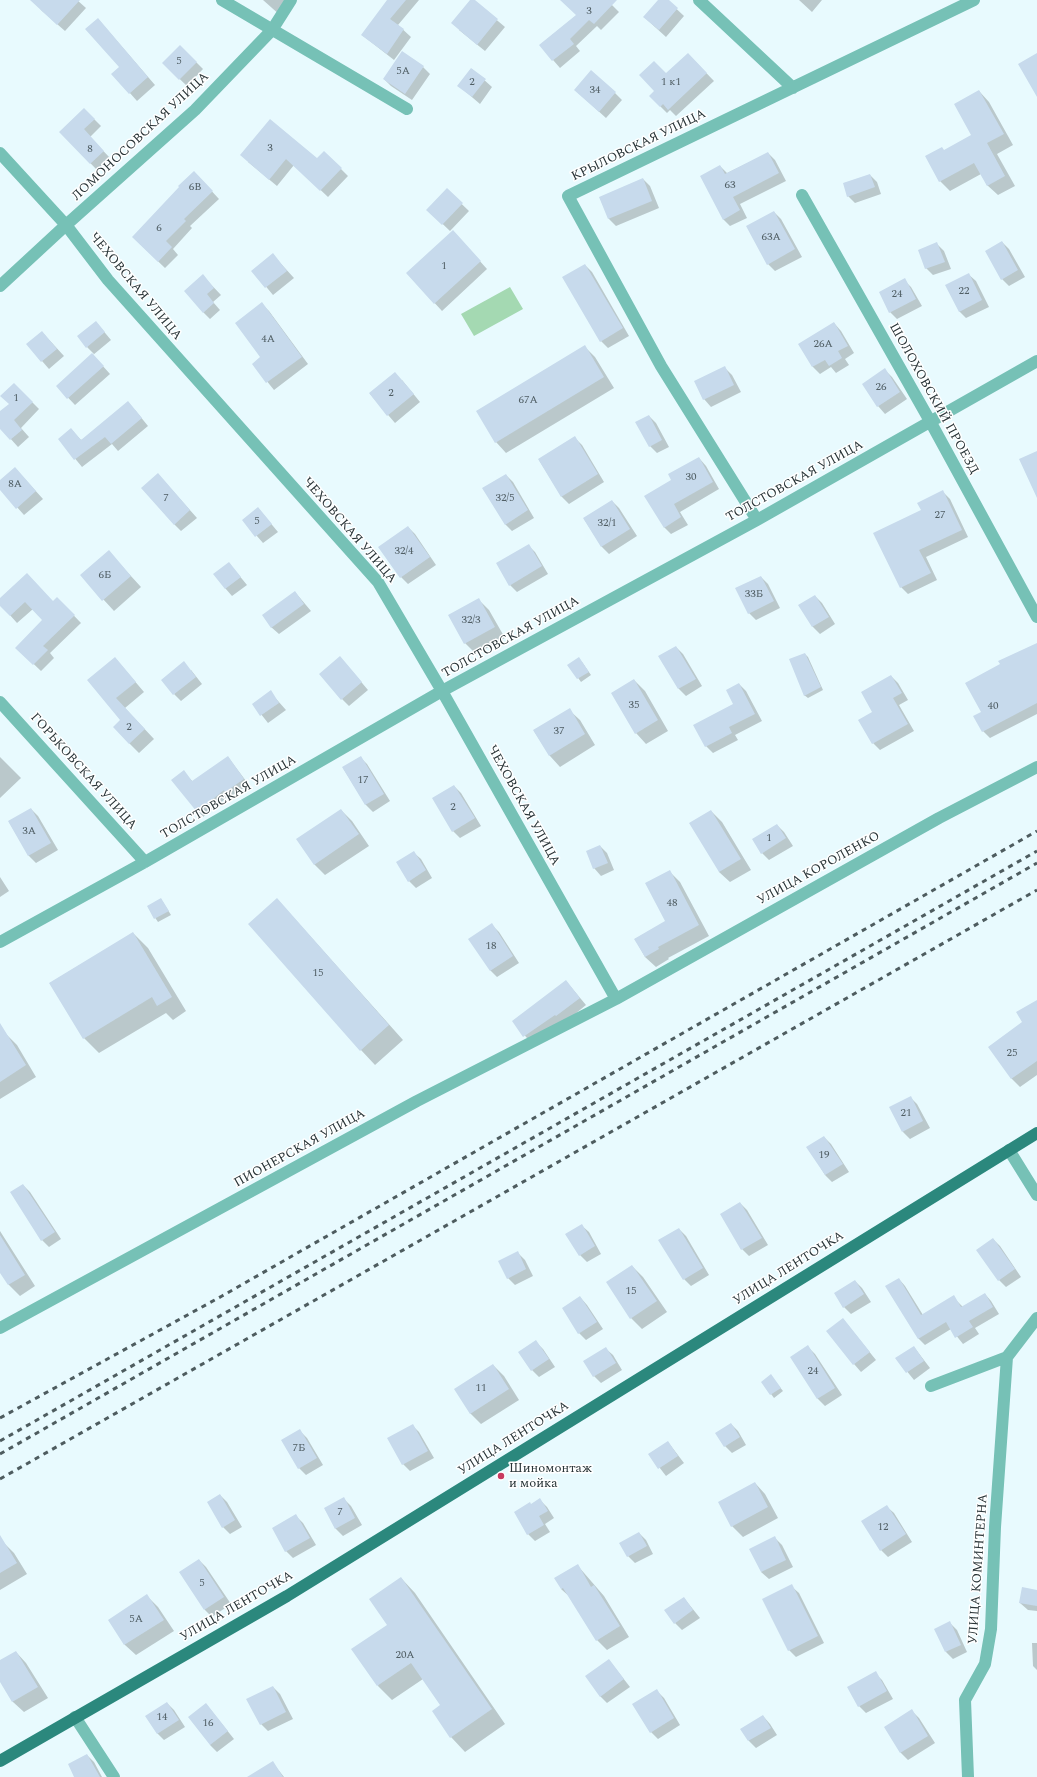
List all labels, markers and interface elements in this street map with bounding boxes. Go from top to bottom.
house number: 3 [586,5,592,19]
house number: 5 [176,55,182,69]
house number: 5А [396,65,410,79]
street label: ЛОМОНОСОВСКАЯ УЛИЦА [69,69,213,205]
house number: 2 [469,76,475,90]
house number: 1 к1 [661,76,681,90]
house number: 34 [590,84,600,98]
street label: КРЫЛОВСКАЯ УЛИЦА [569,107,709,185]
house number: 3 [267,142,273,156]
house number: 8 [87,143,93,157]
house number: 63 [725,179,735,193]
house number: 6В [189,181,201,195]
house number: 6 [156,222,162,236]
street label: ЧЕХОВСКАЯ УЛИЦА [86,230,184,344]
house number: 63А [761,231,781,245]
house number: 1 [441,260,447,274]
house number: 22 [959,285,969,299]
house number: 24 [892,288,902,302]
street label: ШОЛОХОВСКИЙ ПРОЕЗД [885,321,981,477]
house number: 4А [261,333,275,347]
house number: 26А [813,338,833,352]
house number: 26 [876,381,886,395]
house number: 2 [388,387,394,401]
house number: 1 [13,392,19,406]
house number: 67А [518,394,538,408]
street label: ТОЛСТОВСКАЯ УЛИЦА [724,438,866,526]
house number: 30 [686,471,696,485]
street label: ЧЕХОВСКАЯ УЛИЦА [299,475,399,587]
house number: 8А [8,478,22,492]
house number: 7 [163,492,169,506]
house number: 32/5 [495,492,515,506]
house number: 27 [935,509,945,523]
house number: 5 [254,515,260,529]
house number: 32/1 [597,517,617,531]
house number: 32/4 [394,545,414,559]
house number: 6Б [99,569,111,583]
house number: 33Б [745,588,763,602]
street label: ТОЛСТОВСКАЯ УЛИЦА [440,594,582,682]
house number: 32/3 [461,614,481,628]
house number: 35 [629,699,639,713]
house number: 40 [988,700,998,714]
street label: ГОРЬКОВСКАЯ УЛИЦА [26,710,140,834]
house number: 2 [126,721,132,735]
house number: 37 [554,725,564,739]
street label: ЧЕХОВСКАЯ УЛИЦА [483,743,563,869]
street label: ТОЛСТОВСКАЯ УЛИЦА [158,753,300,843]
house number: 17 [358,774,368,788]
house number: 2 [450,801,456,815]
house number: 3А [22,825,36,839]
street label: УЛИЦА КОРОЛЕНКО [755,829,883,909]
house number: 1 [766,832,772,846]
house number: 48 [667,897,677,911]
house number: 18 [486,940,496,954]
house number: 15 [313,967,323,981]
house number: 25 [1007,1047,1017,1061]
street label: ПИОНЕРСКАЯ УЛИЦА [232,1106,368,1192]
house number: 21 [901,1107,911,1121]
house number: 19 [819,1149,829,1163]
street label: УЛИЦА ЛЕНТОЧКА [731,1229,847,1309]
house number: 15 [626,1285,636,1299]
house number: 24 [808,1365,818,1379]
house number: 11 [476,1382,486,1396]
street label: УЛИЦА ЛЕНТОЧКА [456,1399,572,1479]
house number: 7Б [293,1442,305,1456]
place label: Шиномонтаж и мойка [509,1461,592,1492]
marker: Шиномонтаж и мойка [496,1471,506,1481]
street label: УЛИЦА КОМИНТЕРНА [966,1493,992,1645]
house number: 7 [337,1506,343,1520]
house number: 12 [878,1521,888,1535]
street label: УЛИЦА ЛЕНТОЧКА [178,1568,296,1646]
house number: 5 [199,1577,205,1591]
house number: 5А [129,1613,143,1627]
house number: 20А [395,1649,415,1663]
house number: 14 [157,1711,167,1725]
house number: 16 [203,1717,213,1731]

